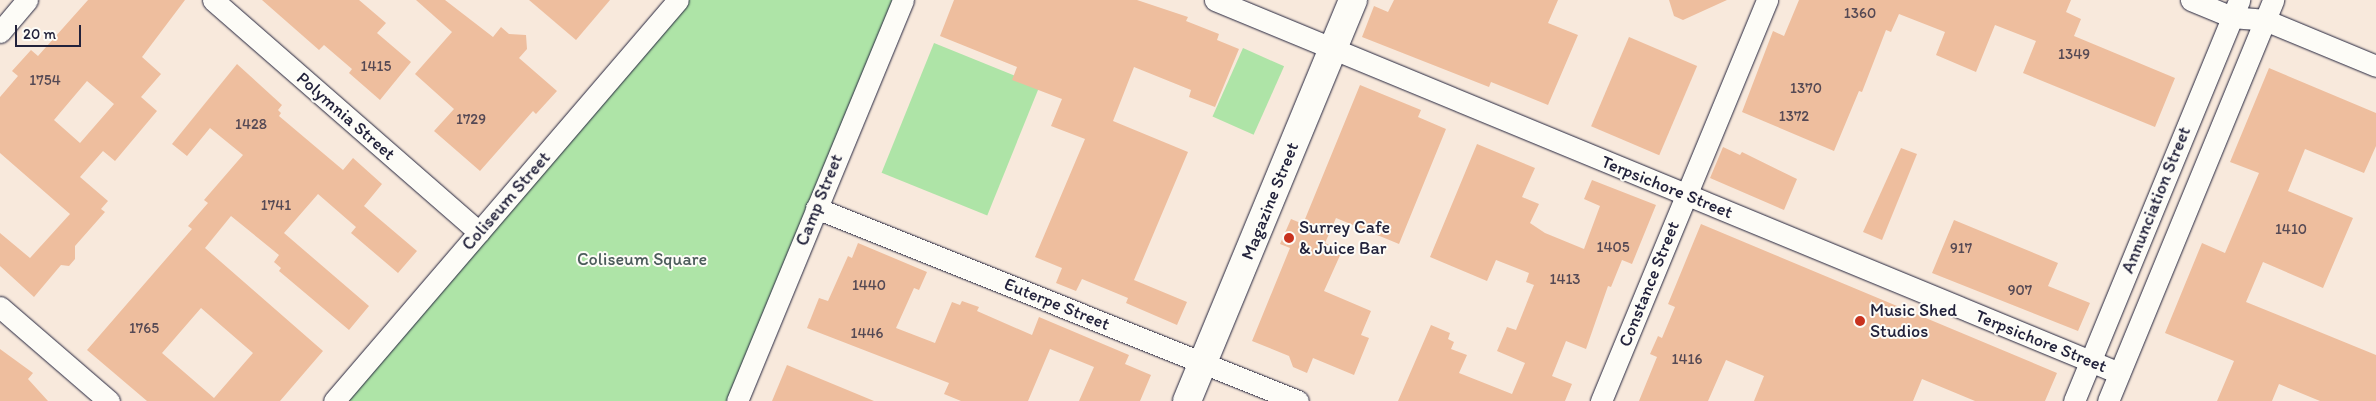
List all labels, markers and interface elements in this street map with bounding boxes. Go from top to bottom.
house number: 1360 [1844,5,1876,23]
scale bar [18,15,84,47]
text: 20 m [23,25,56,43]
house number: 1349 [2058,46,2090,64]
house number: 1415 [361,58,391,76]
street label: Polymnia Street [292,67,400,165]
house number: 1754 [29,72,61,90]
house number: 1370 [1790,80,1822,98]
house number: 1372 [1779,108,1809,126]
house number: 1729 [456,111,486,129]
house number: 1428 [235,116,267,134]
street label: Annunciation Street [2117,124,2195,276]
street label: Magazine Street [1237,139,1303,263]
street label: Coliseum Street [457,147,555,255]
street label: Camp Street [791,151,847,249]
street label: Terpsichore Street [1598,151,1736,223]
house number: 1741 [261,197,291,215]
place label: Surrey Cafe & Juice Bar [1299,217,1390,260]
street label: Constance Street [1614,218,1684,350]
house number: 1410 [2275,221,2307,239]
marker: Surrey Cafe & Juice Bar [1283,232,1295,244]
house number: 1405 [1596,239,1630,257]
house number: 917 [1950,240,1972,258]
park label: Coliseum Square [577,248,707,270]
house number: 1413 [1549,271,1581,289]
street label: Euterpe Street [1001,273,1113,335]
house number: 1440 [852,277,886,295]
house number: 907 [2008,282,2032,300]
place label: Music Shed Studios [1870,300,1957,342]
street label: Terpsichore Street [1972,305,2110,377]
marker: Music Shed Studios [1854,315,1866,327]
house number: 1765 [129,320,159,338]
house number: 1446 [851,325,883,343]
house number: 1416 [1672,351,1702,369]

